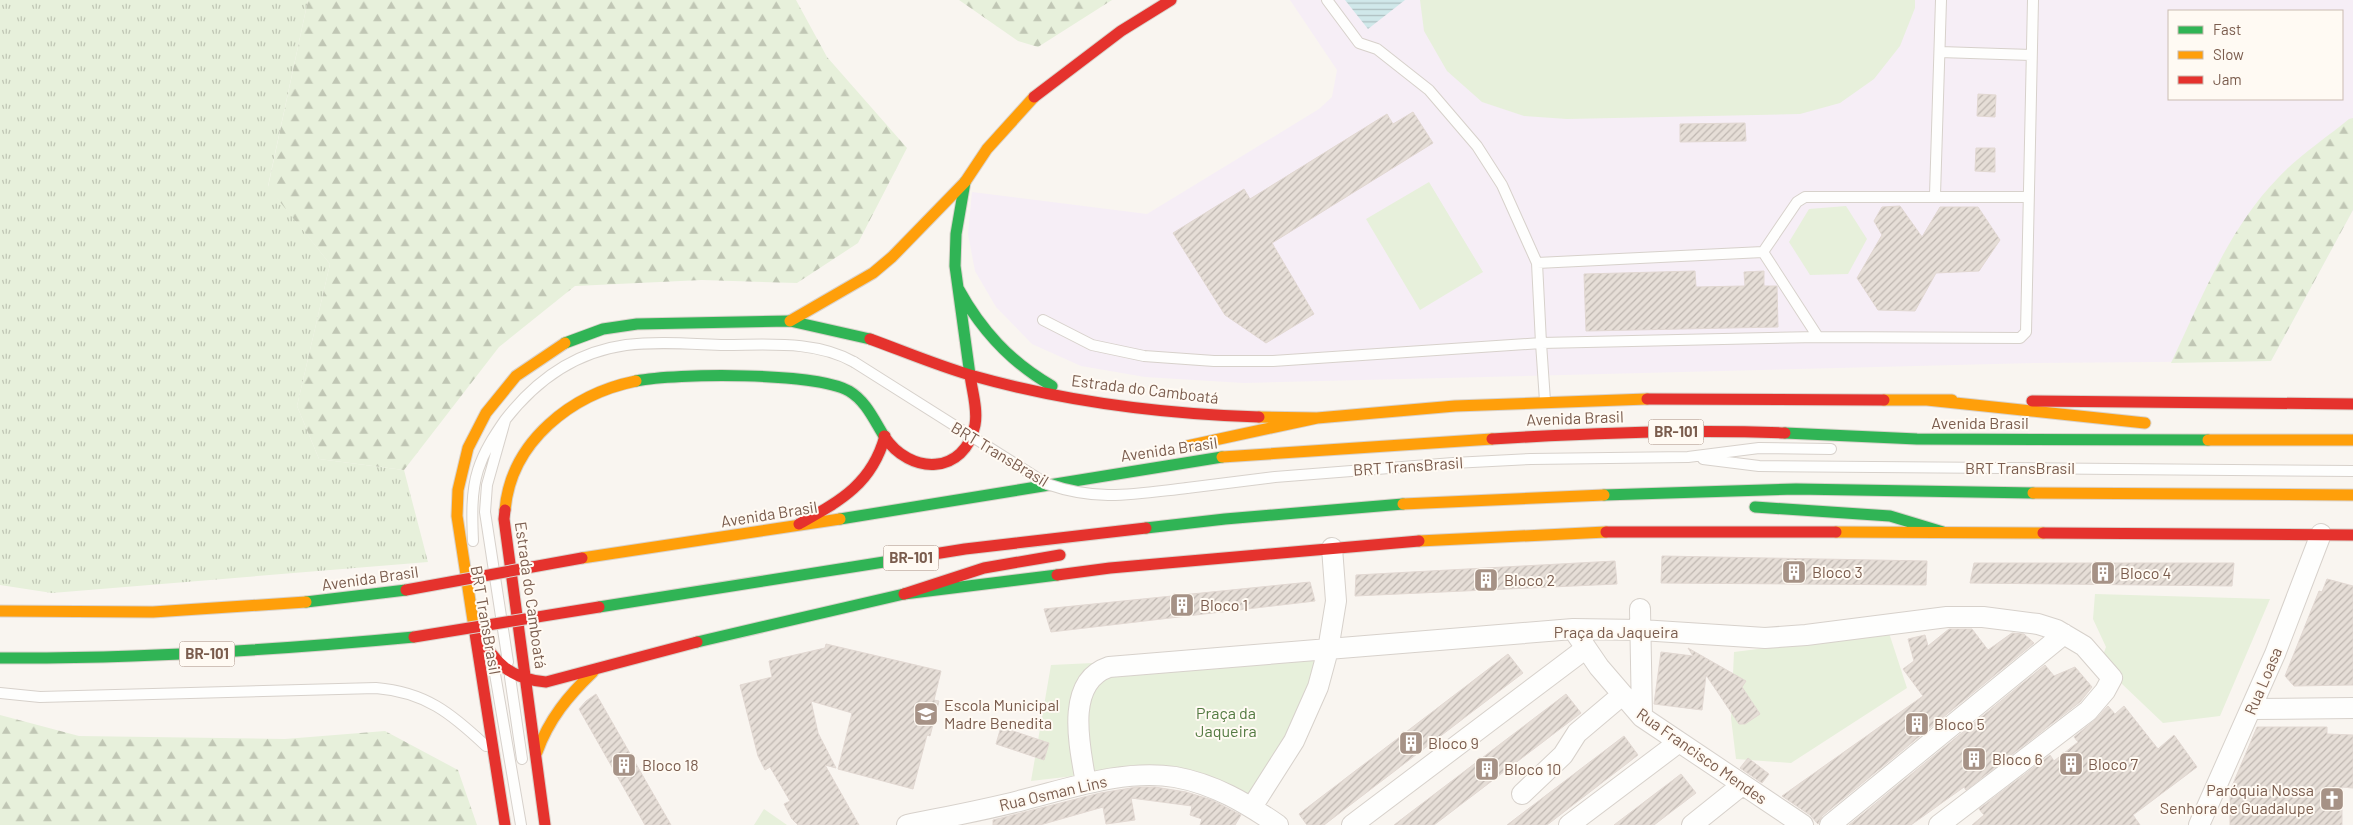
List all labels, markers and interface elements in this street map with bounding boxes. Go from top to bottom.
legend [2168,10,2343,100]
text: Fast [2213,20,2241,38]
text: Slow [2213,45,2244,63]
text: Jam [2213,70,2242,88]
street label: Estrada do Camboatá [1070,370,1220,407]
street label: Avenida Brasil [1526,406,1624,429]
street label: Avenida Brasil [1931,413,2029,432]
street label: BRT TransBrasil [948,417,1052,490]
road number: BR-101 [1648,420,1704,444]
street label: Avenida Brasil [1119,432,1218,465]
street label: BRT TransBrasil [1352,452,1464,479]
street label: BRT TransBrasil [1965,458,2075,477]
street label: Avenida Brasil [719,497,819,531]
street label: Estrada do Camboatá [512,520,551,670]
road number: BR-101 [884,546,938,570]
building icon: Bloco 3 [1781,559,1807,585]
building icon: Bloco 4 [2090,560,2116,586]
street label: Avenida Brasil [320,561,419,594]
place label: Bloco 3 [1812,562,1863,581]
place label: Bloco 4 [2120,563,2171,582]
street label: BRT TransBrasil [468,564,505,676]
building icon: Bloco 2 [1473,567,1499,593]
place label: Bloco 2 [1504,570,1555,589]
building icon: Bloco 1 [1169,592,1195,618]
place label: Bloco 1 [1200,595,1248,614]
street label: Praça da Jaqueira [1554,622,1678,641]
road number: BR-101 [180,642,234,666]
street label: Rua Loasa [2240,644,2285,717]
place label: Escola Municipal Madre Benedita [944,695,1059,732]
school or university icon: Escola Municipal Madre Benedita [913,701,939,727]
park label: Praça da Jaqueira [1195,703,1257,740]
street label: Rua Francisco Mendes [1633,703,1771,808]
building icon: Bloco 5 [1904,711,1930,737]
place label: Bloco 5 [1934,714,1985,733]
building icon: Bloco 9 [1398,730,1424,756]
place label: Bloco 9 [1428,733,1479,752]
building icon: Bloco 6 [1961,746,1987,772]
place label: Bloco 6 [1992,749,2043,768]
building icon: Bloco 7 [2058,751,2084,777]
building icon: Bloco 18 [611,752,637,778]
place label: Bloco 7 [2088,754,2139,773]
place label: Bloco 18 [642,755,699,774]
building icon: Bloco 10 [1474,756,1500,782]
place label: Bloco 10 [1504,759,1561,778]
street label: Rua Osman Lins [997,771,1109,814]
place label: Paróquia Nossa Senhora de Guadalupe [2160,780,2314,817]
church icon: Paróquia Nossa Senhora de Guadalupe [2319,786,2345,812]

